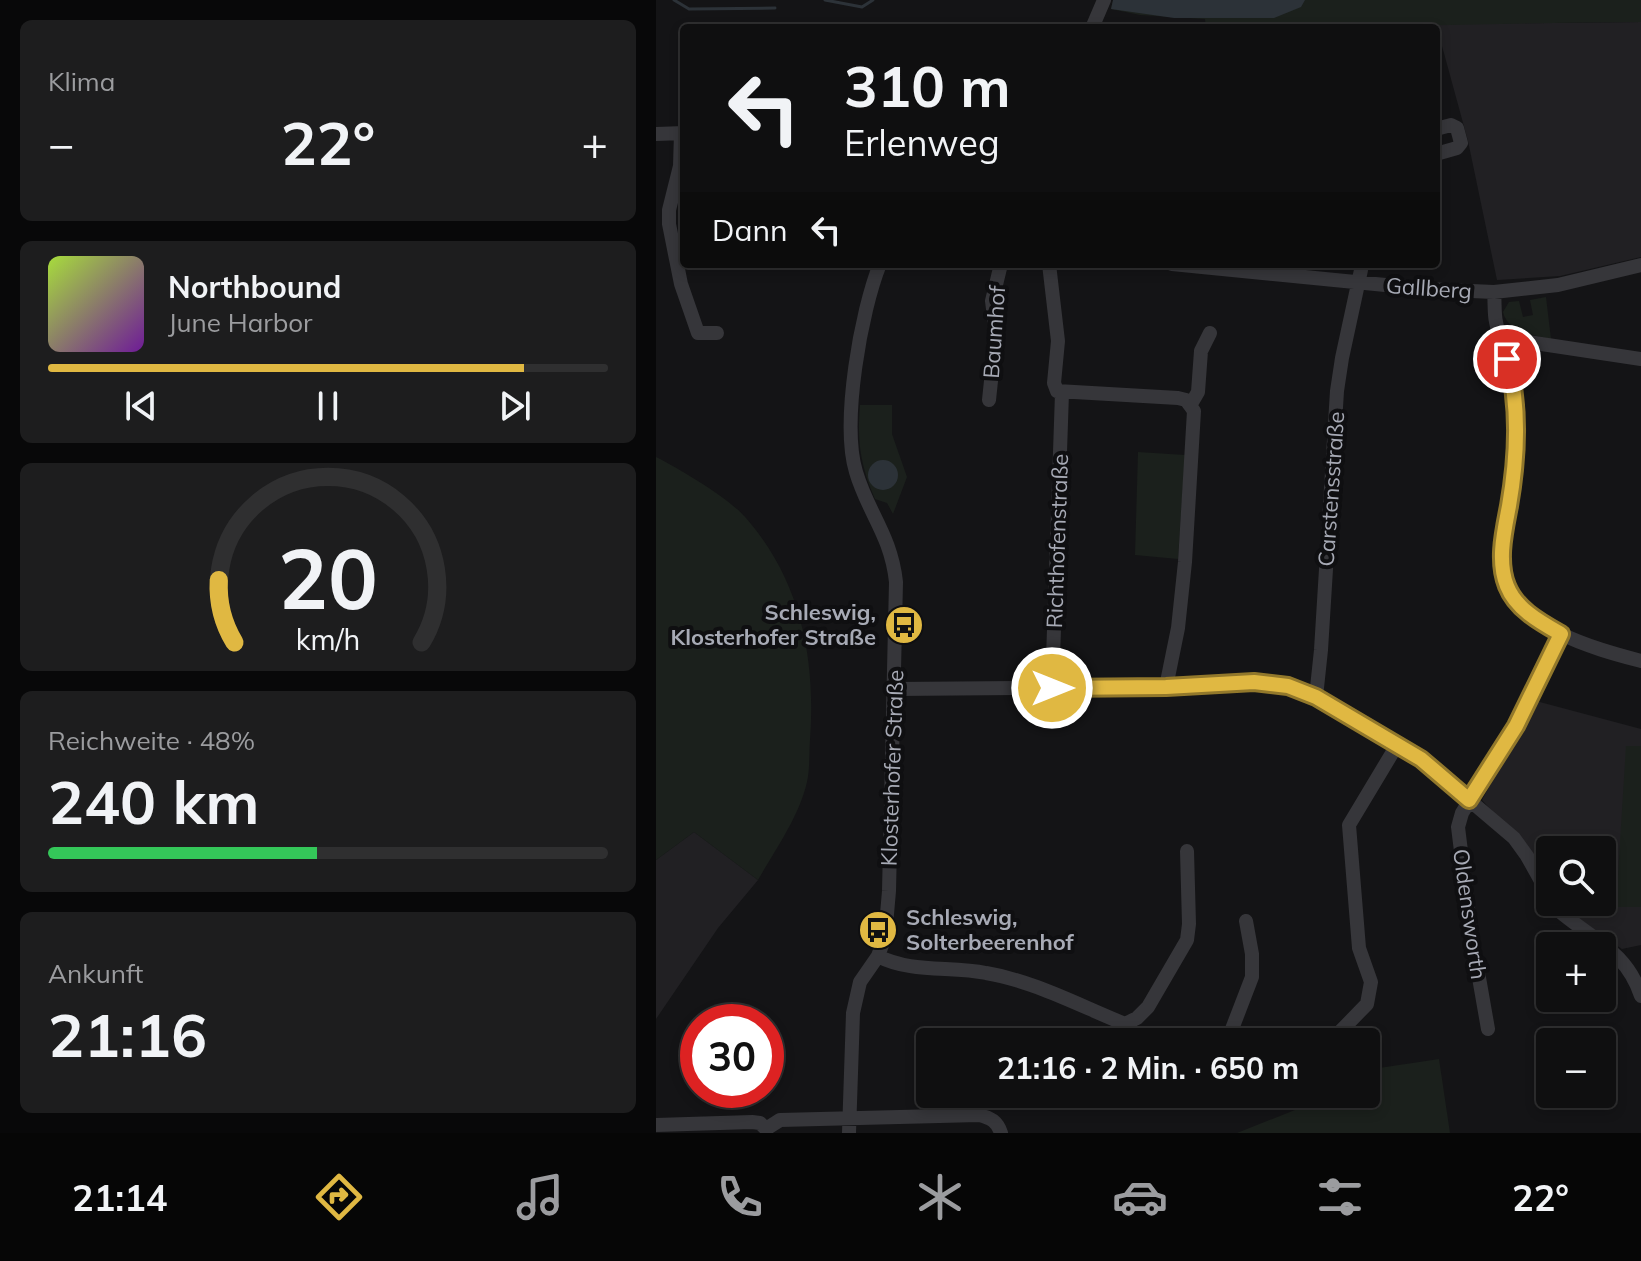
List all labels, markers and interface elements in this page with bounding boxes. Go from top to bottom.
text: 310 m [844,51,1011,121]
icon: left [712,56,816,160]
text: Klima [48,65,115,98]
text: 22° [281,105,375,180]
text: − [48,116,74,171]
text: + [582,116,608,171]
text: Erlenweg [844,120,1000,165]
icon: left [804,208,848,252]
text: Dann [712,211,788,249]
text: Northbound [168,268,341,306]
street label: Gallberg [1385,271,1473,305]
street label: Baumhof [977,284,1011,379]
text: June Harbor [168,306,313,339]
pin [1473,325,1541,393]
icon: arrive [1485,337,1529,381]
icon: previous [119,384,163,428]
icon: pause [306,384,350,428]
icon: next [493,384,537,428]
street label: Carstensstraße [1312,411,1350,567]
street label: Richthofenstraße [1040,453,1074,629]
text: 20 [278,524,378,629]
place label: Schleswig, Klosterhofer Straße [671,598,876,651]
bus stop icon: Schleswig, Klosterhofer Straße [883,604,925,646]
text: km/h [296,621,360,657]
position arrow [1010,646,1094,730]
street label: Klosterhofer Straße [875,669,909,867]
text: Reichweite · 48% [48,724,255,757]
text: 240 km [48,764,260,839]
map controls [1536,836,1616,1108]
button: search [1536,836,1616,916]
street label: Oldensworth [1447,847,1493,981]
place label: Schleswig, Solterbeerenhof [906,903,1075,956]
bus stop icon: Schleswig, Solterbeerenhof [857,909,899,951]
button: + [1536,932,1616,1012]
text: Ankunft [48,957,143,990]
text: 21:16 [48,997,207,1072]
speed limit sign: 30 [680,1004,784,1108]
button: − [1536,1028,1616,1108]
text: 21:16 · 2 Min. · 650 m [997,1049,1299,1087]
icon: directions [311,1169,367,1225]
icon: music [512,1169,568,1225]
icon: phone [712,1169,768,1225]
icon: climate [912,1169,968,1225]
icon: car [1112,1169,1168,1225]
icon: filters [1312,1169,1368,1225]
text: 21:14 [72,1175,167,1220]
text: 22° [1512,1175,1569,1220]

